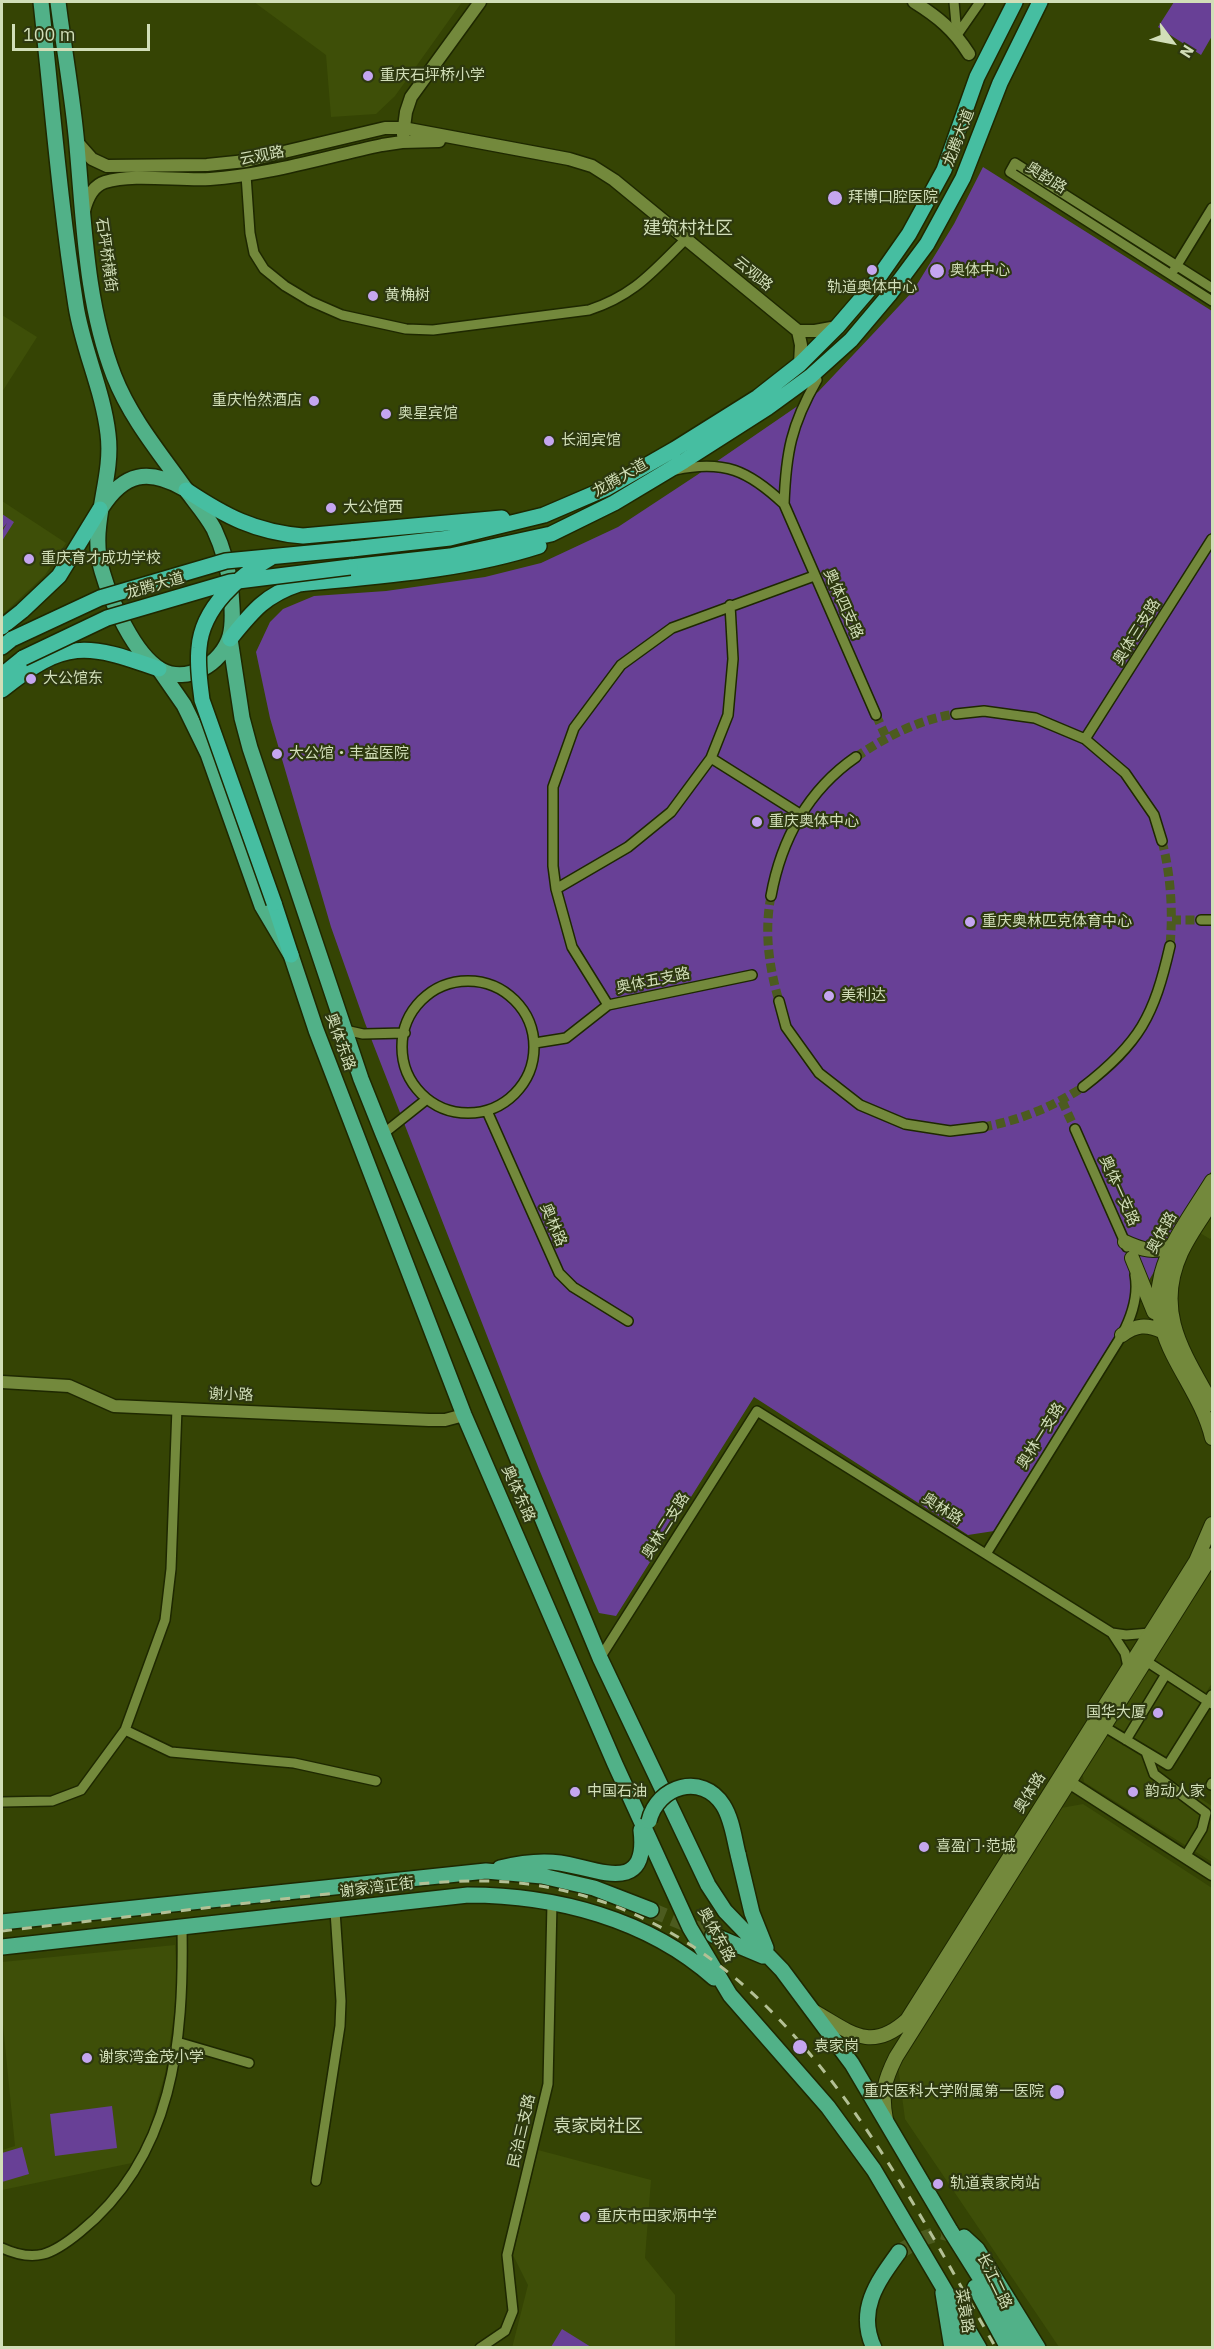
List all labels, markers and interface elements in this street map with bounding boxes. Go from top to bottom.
scale bar [15,12,153,50]
north arrow [1142,12,1202,72]
text: 100 m [23,23,75,46]
text: N [1176,41,1199,62]
place label: 重庆石坪桥小学 [380,67,485,85]
marker: 重庆石坪桥小学 [361,69,375,83]
street label: 龙腾大道 [940,107,978,169]
street label: 云观路 [238,143,286,169]
street label: 奥韵路 [1022,158,1070,198]
marker: 拜博口腔医院 [826,189,844,207]
place label: 拜博口腔医院 [848,189,938,207]
street label: 石坪桥横街 [92,217,120,293]
district label: 建筑村社区 [643,218,733,240]
street label: 云观路 [730,253,776,295]
marker: 奥体中心 [928,262,946,280]
place label: 奥体中心 [950,262,1010,280]
marker: 轨道奥体中心 [865,263,879,277]
place label: 轨道奥体中心 [827,279,917,297]
place label: 黄桷树 [385,287,430,305]
marker: 黄桷树 [366,289,380,303]
place label: 重庆怡然酒店 [212,392,302,410]
marker: 重庆怡然酒店 [307,394,321,408]
place label: 奥星宾馆 [398,405,458,423]
marker: 奥星宾馆 [379,407,393,421]
place label: 长润宾馆 [561,432,621,450]
marker: 长润宾馆 [542,434,556,448]
street label: 龙腾大道 [590,455,650,501]
place label: 大公馆西 [343,499,403,517]
marker: 大公馆西 [324,501,338,515]
place label: 重庆育才成功学校 [41,550,161,568]
marker: 重庆育才成功学校 [22,552,36,566]
street label: 奥体四支路 [820,566,866,642]
street label: 龙腾大道 [124,569,186,603]
street label: 奥体三支路 [1109,595,1165,669]
place label: 大公馆东 [43,670,103,688]
marker: 大公馆东 [24,672,38,686]
place label: 大公馆‧丰益医院 [289,745,409,763]
marker: 大公馆‧丰益医院 [270,747,284,761]
place label: 重庆奥体中心 [769,813,859,831]
marker: 重庆奥体中心 [750,815,764,829]
place label: 重庆奥林匹克体育中心 [982,913,1132,931]
marker: 重庆奥林匹克体育中心 [963,915,977,929]
street label: 奥体五支路 [614,964,692,998]
place label: 美利达 [841,987,886,1005]
marker: 美利达 [822,989,836,1003]
street label: 奥体东路 [321,1011,359,1073]
street label: 奥体一支路 [1096,1153,1142,1229]
street label: 奥林路 [536,1201,570,1249]
street label: 奥体路 [1143,1209,1181,1257]
street label: 谢小路 [208,1385,254,1405]
street label: 奥林一支路 [1013,1399,1069,1473]
street label: 奥体东路 [498,1463,538,1525]
street label: 奥林二支路 [638,1489,694,1563]
street label: 奥林路 [918,1489,966,1529]
place label: 国华大厦 [1086,1704,1146,1722]
marker: 国华大厦 [1151,1706,1165,1720]
street label: 奥体路 [1010,1769,1050,1817]
place label: 中国石油 [587,1783,647,1801]
place label: 韵动人家 [1145,1783,1205,1801]
marker: 中国石油 [568,1785,582,1799]
marker: 韵动人家 [1126,1785,1140,1799]
place label: 喜盈门·范城 [936,1838,1016,1856]
marker: 喜盈门·范城 [917,1840,931,1854]
street label: 谢家湾正街 [339,1874,415,1902]
street label: 奥体东路 [694,1904,738,1966]
marker: 袁家岗 [791,2038,809,2056]
place label: 袁家岗 [814,2038,859,2056]
place label: 谢家湾金茂小学 [99,2049,204,2067]
marker: 谢家湾金茂小学 [80,2051,94,2065]
place label: 重庆医科大学附属第一医院 [864,2083,1044,2101]
marker: 重庆医科大学附属第一医院 [1048,2083,1066,2101]
street label: 民治三支路 [505,2092,539,2170]
district label: 袁家岗社区 [553,2116,643,2138]
place label: 轨道袁家岗站 [950,2175,1040,2193]
marker: 轨道袁家岗站 [931,2177,945,2191]
place label: 重庆市田家炳中学 [597,2208,717,2226]
marker: 重庆市田家炳中学 [578,2210,592,2224]
street label: 长江二路 [973,2250,1015,2312]
street label: 菜袁路 [952,2287,976,2335]

